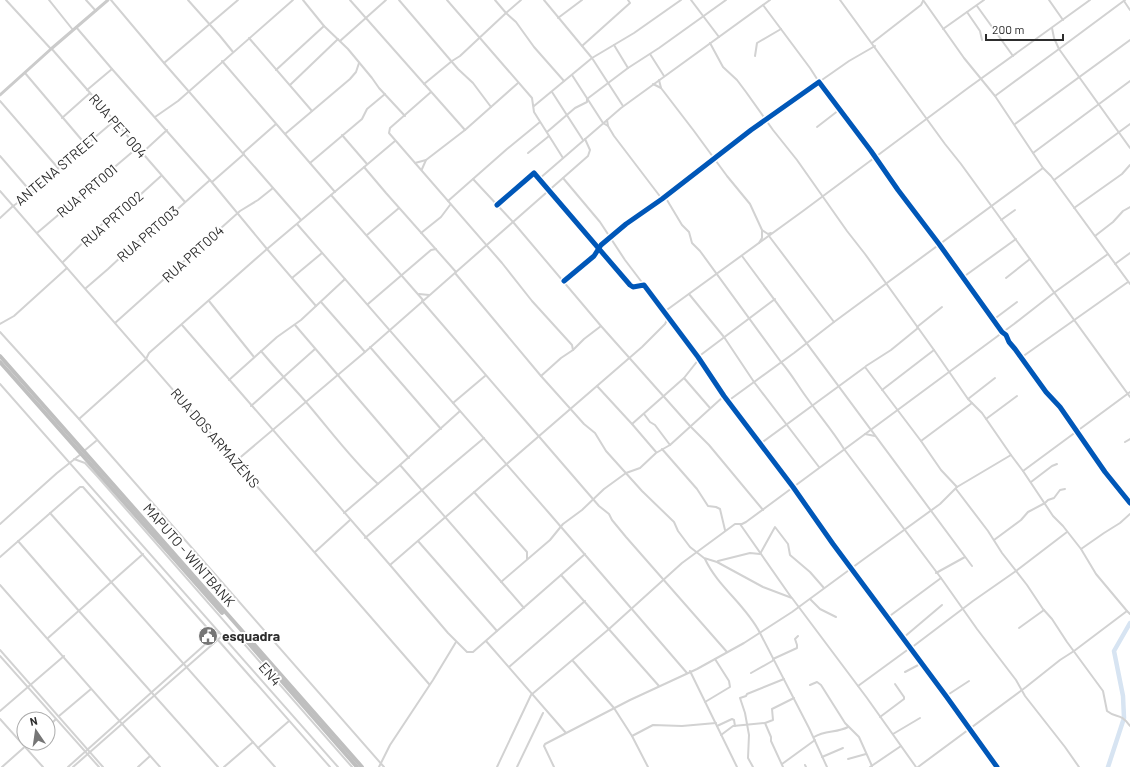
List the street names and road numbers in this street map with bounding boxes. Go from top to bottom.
street label: RUA PET 004 [86,90,151,161]
street label: ANTENA STREET [11,129,102,209]
street label: RUA PRT001 [53,160,120,221]
street label: RUA PRT002 [77,187,146,250]
street label: RUA PRT003 [113,202,182,265]
street label: RUA PRT004 [158,221,227,286]
street label: RUA DOS ARMAZÉNS [167,384,263,491]
street label: MAPUTO - WINTBANK [140,500,239,610]
street label: EN4 [256,658,285,689]

